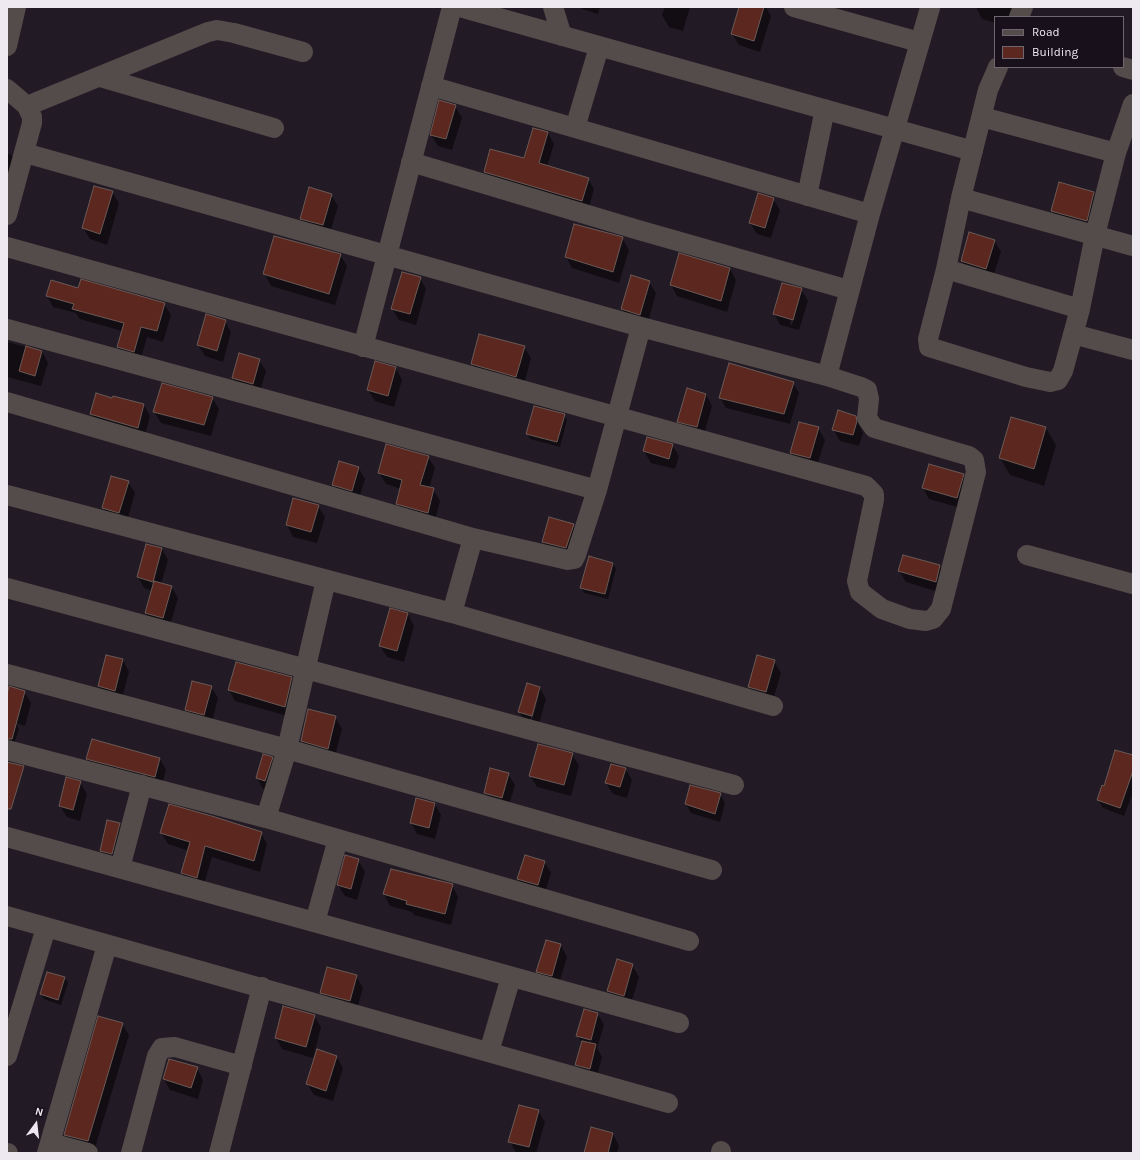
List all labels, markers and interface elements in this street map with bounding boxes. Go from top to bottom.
legend [994,16,1124,68]
text: Road [1032,25,1060,39]
text: Building [1032,45,1078,59]
north arrow [16,1104,56,1144]
text: N [34,1105,45,1119]

